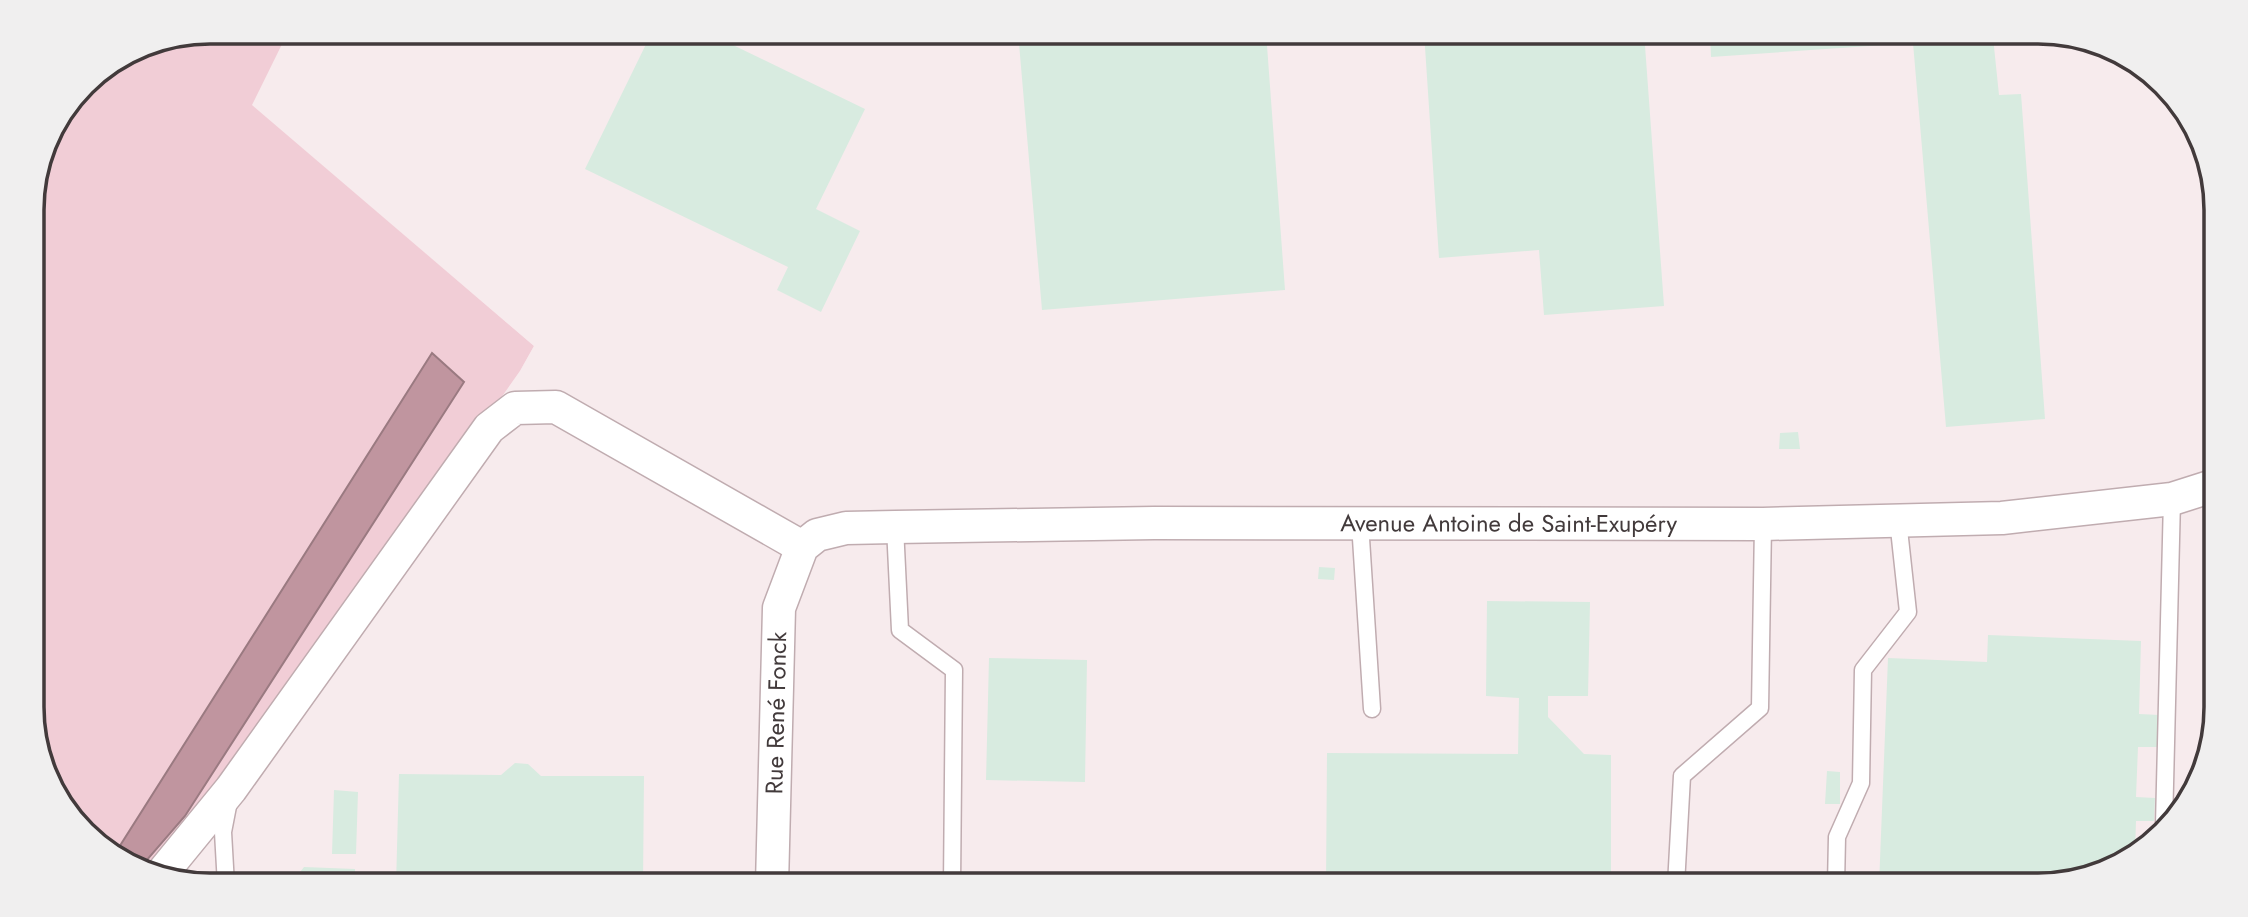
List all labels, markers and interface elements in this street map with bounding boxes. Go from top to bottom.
street label: Avenue Antoine de Saint-Exupéry [1340,505,1677,541]
street label: Rue René Fonck [756,631,795,795]

